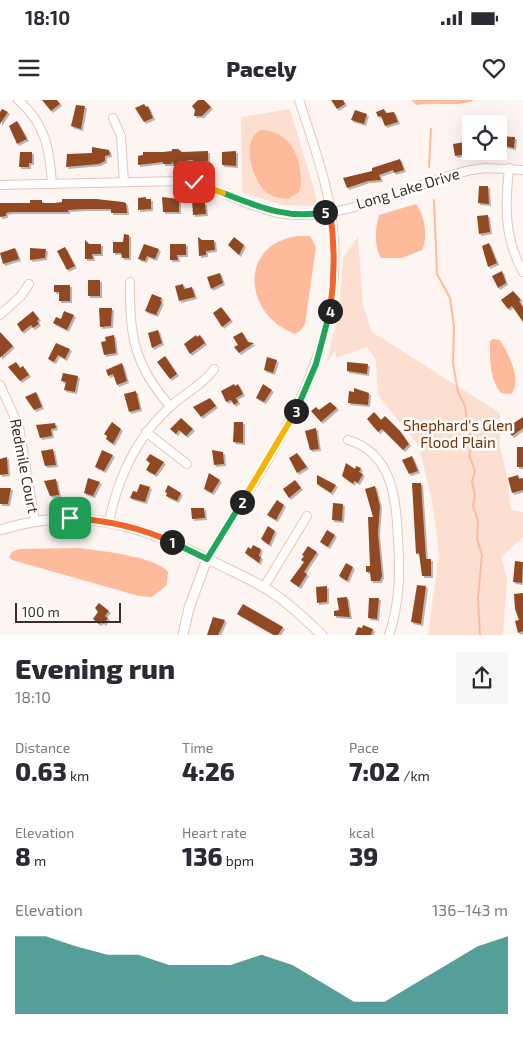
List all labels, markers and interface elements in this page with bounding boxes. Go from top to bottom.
text: 18:10 [25,6,70,29]
icon: menu [15,54,43,82]
icon: heart [480,54,508,82]
text: Pacely [226,55,297,81]
map controls [462,115,507,160]
button: locate [462,115,507,160]
pin [173,161,215,203]
street label: Long Lake Drive [354,164,462,212]
icon: check [180,168,208,196]
pin: 5 [312,200,338,224]
text: 5 [322,204,329,221]
pin: 4 [318,298,342,324]
text: 4 [326,303,335,320]
pin: 3 [284,398,308,424]
text: 3 [293,403,300,420]
park label: Shephard's Glen Flood Plain [403,416,513,451]
street label: Redmile Court [7,417,43,515]
pin: 2 [230,490,254,514]
text: 2 [238,494,247,511]
pin [49,497,91,539]
icon: arrive [56,504,84,532]
pin: 1 [160,530,184,554]
text: 1 [169,534,176,551]
scale bar [15,600,121,623]
text: 100 m [22,603,60,620]
text: Evening run [15,651,175,685]
button: share [456,652,508,704]
text: 18:10 [15,687,51,706]
text: Distance [15,739,70,756]
text: Time [182,739,213,756]
text: Pace [349,739,379,756]
text: 0.63 [15,756,67,786]
text: 4:26 [182,756,235,786]
text: 7:02 [349,756,400,786]
text: km [67,767,89,784]
text: /km [400,767,430,784]
text: Elevation [15,824,74,841]
text: Heart rate [182,824,247,841]
text: kcal [349,824,375,841]
text: 8 [15,841,31,871]
text: 136 [182,841,223,871]
text: 39 [349,841,378,871]
text: m [31,852,46,869]
text: bpm [223,852,254,869]
text: Elevation [15,900,83,919]
text: 136–143 m [432,900,508,919]

